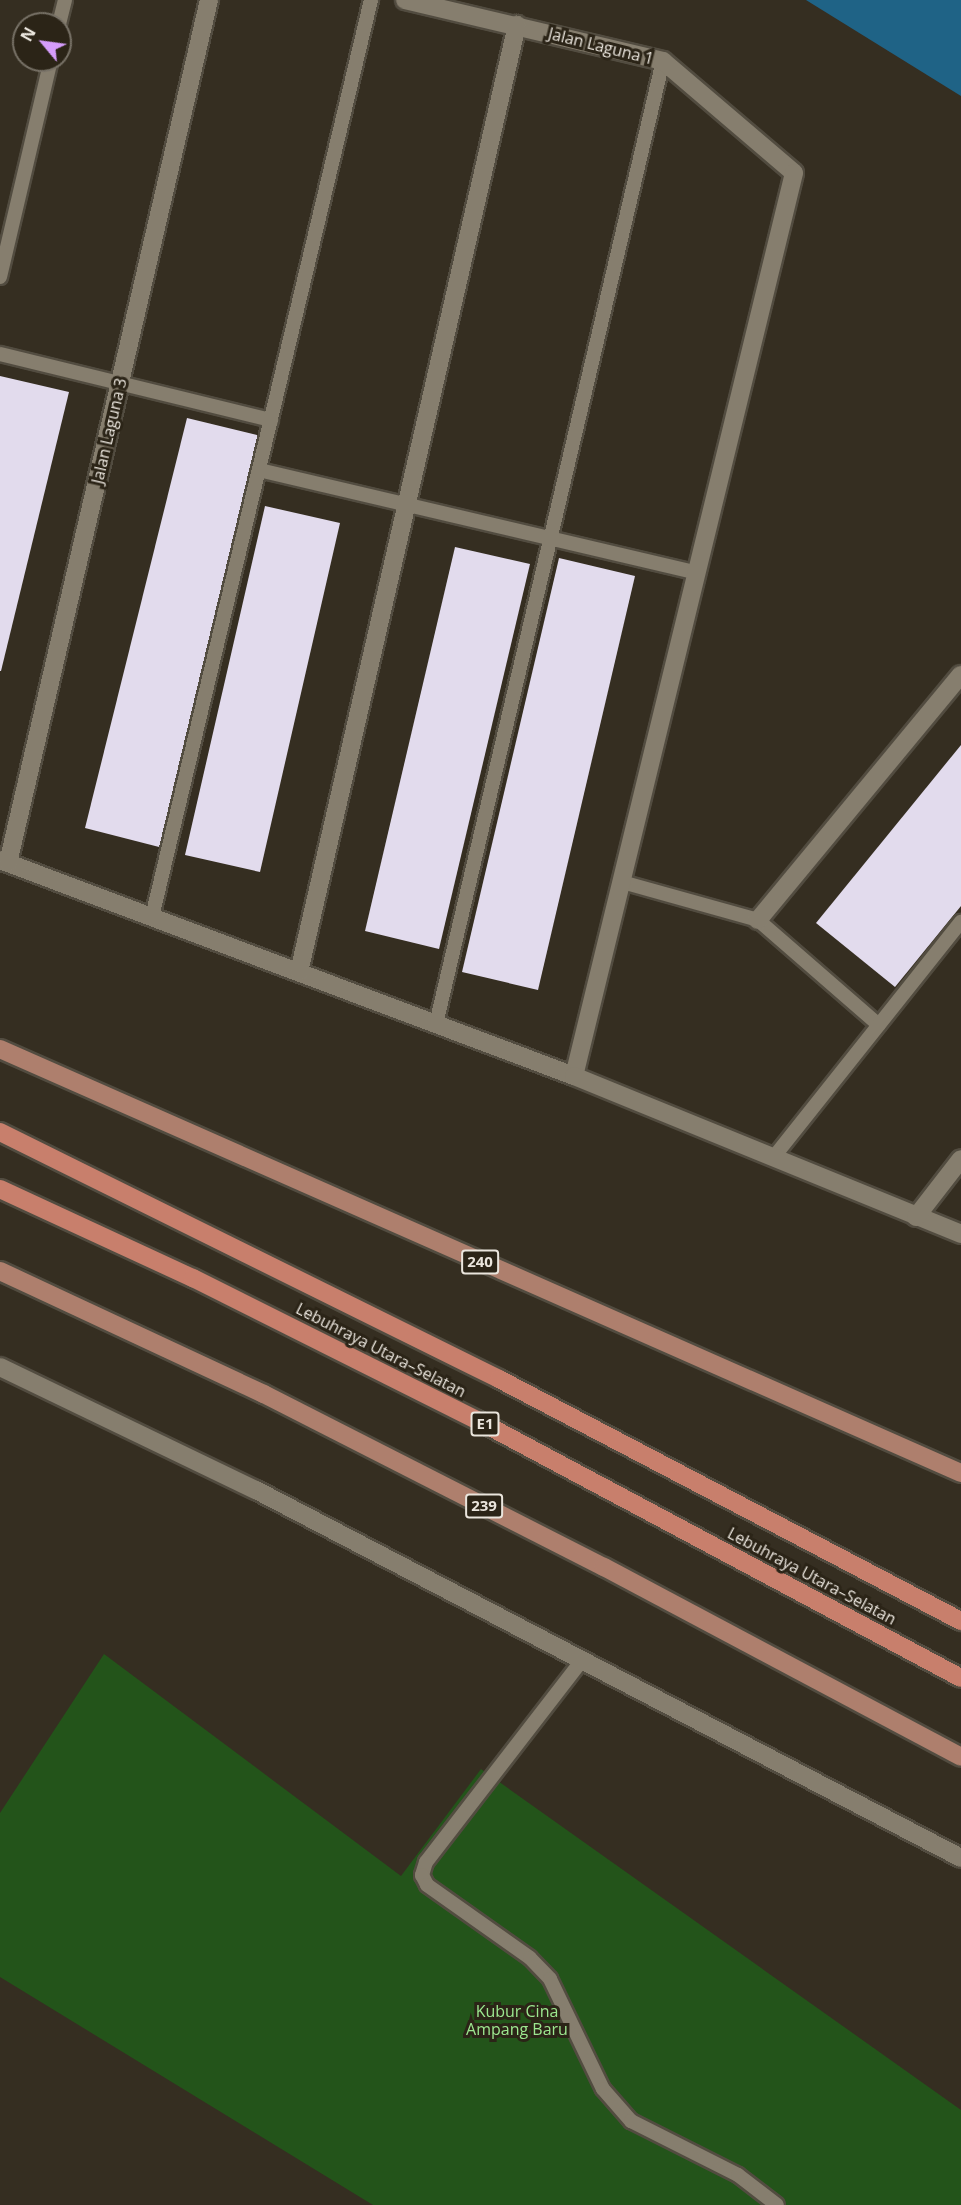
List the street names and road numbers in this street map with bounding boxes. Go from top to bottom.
street label: Jalan Laguna 1 [546,24,656,68]
street label: Jalan Laguna 3 [88,376,130,486]
road number: 240 [460,1250,500,1274]
street label: Lebuhraya Utara–Selatan [293,1299,469,1401]
road number: E1 [470,1412,500,1436]
road number: 239 [464,1494,504,1518]
street label: Lebuhraya Utara–Selatan [724,1523,900,1629]

